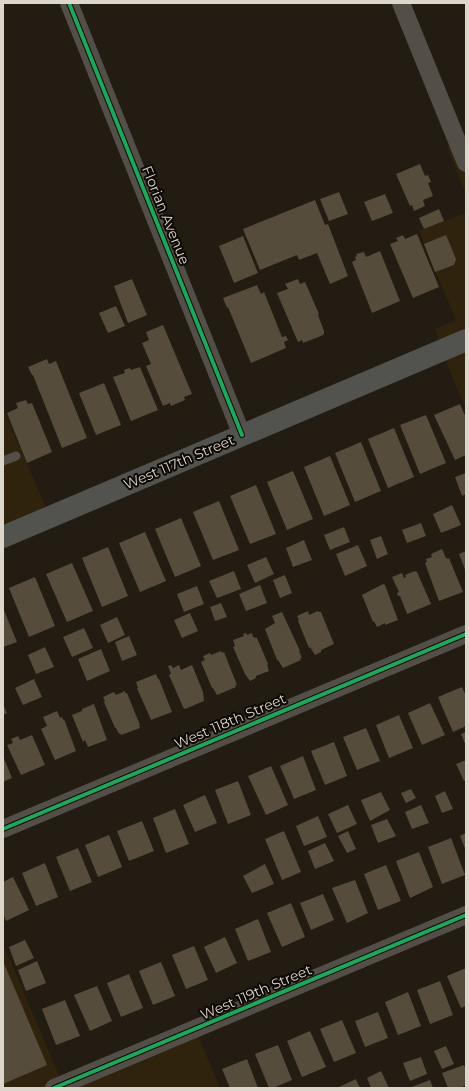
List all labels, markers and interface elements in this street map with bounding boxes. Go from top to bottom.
street label: Florian Avenue [138,163,194,267]
street label: West 117th Street [121,430,237,493]
street label: West 118th Street [171,689,289,753]
street label: West 119th Street [198,960,315,1024]

